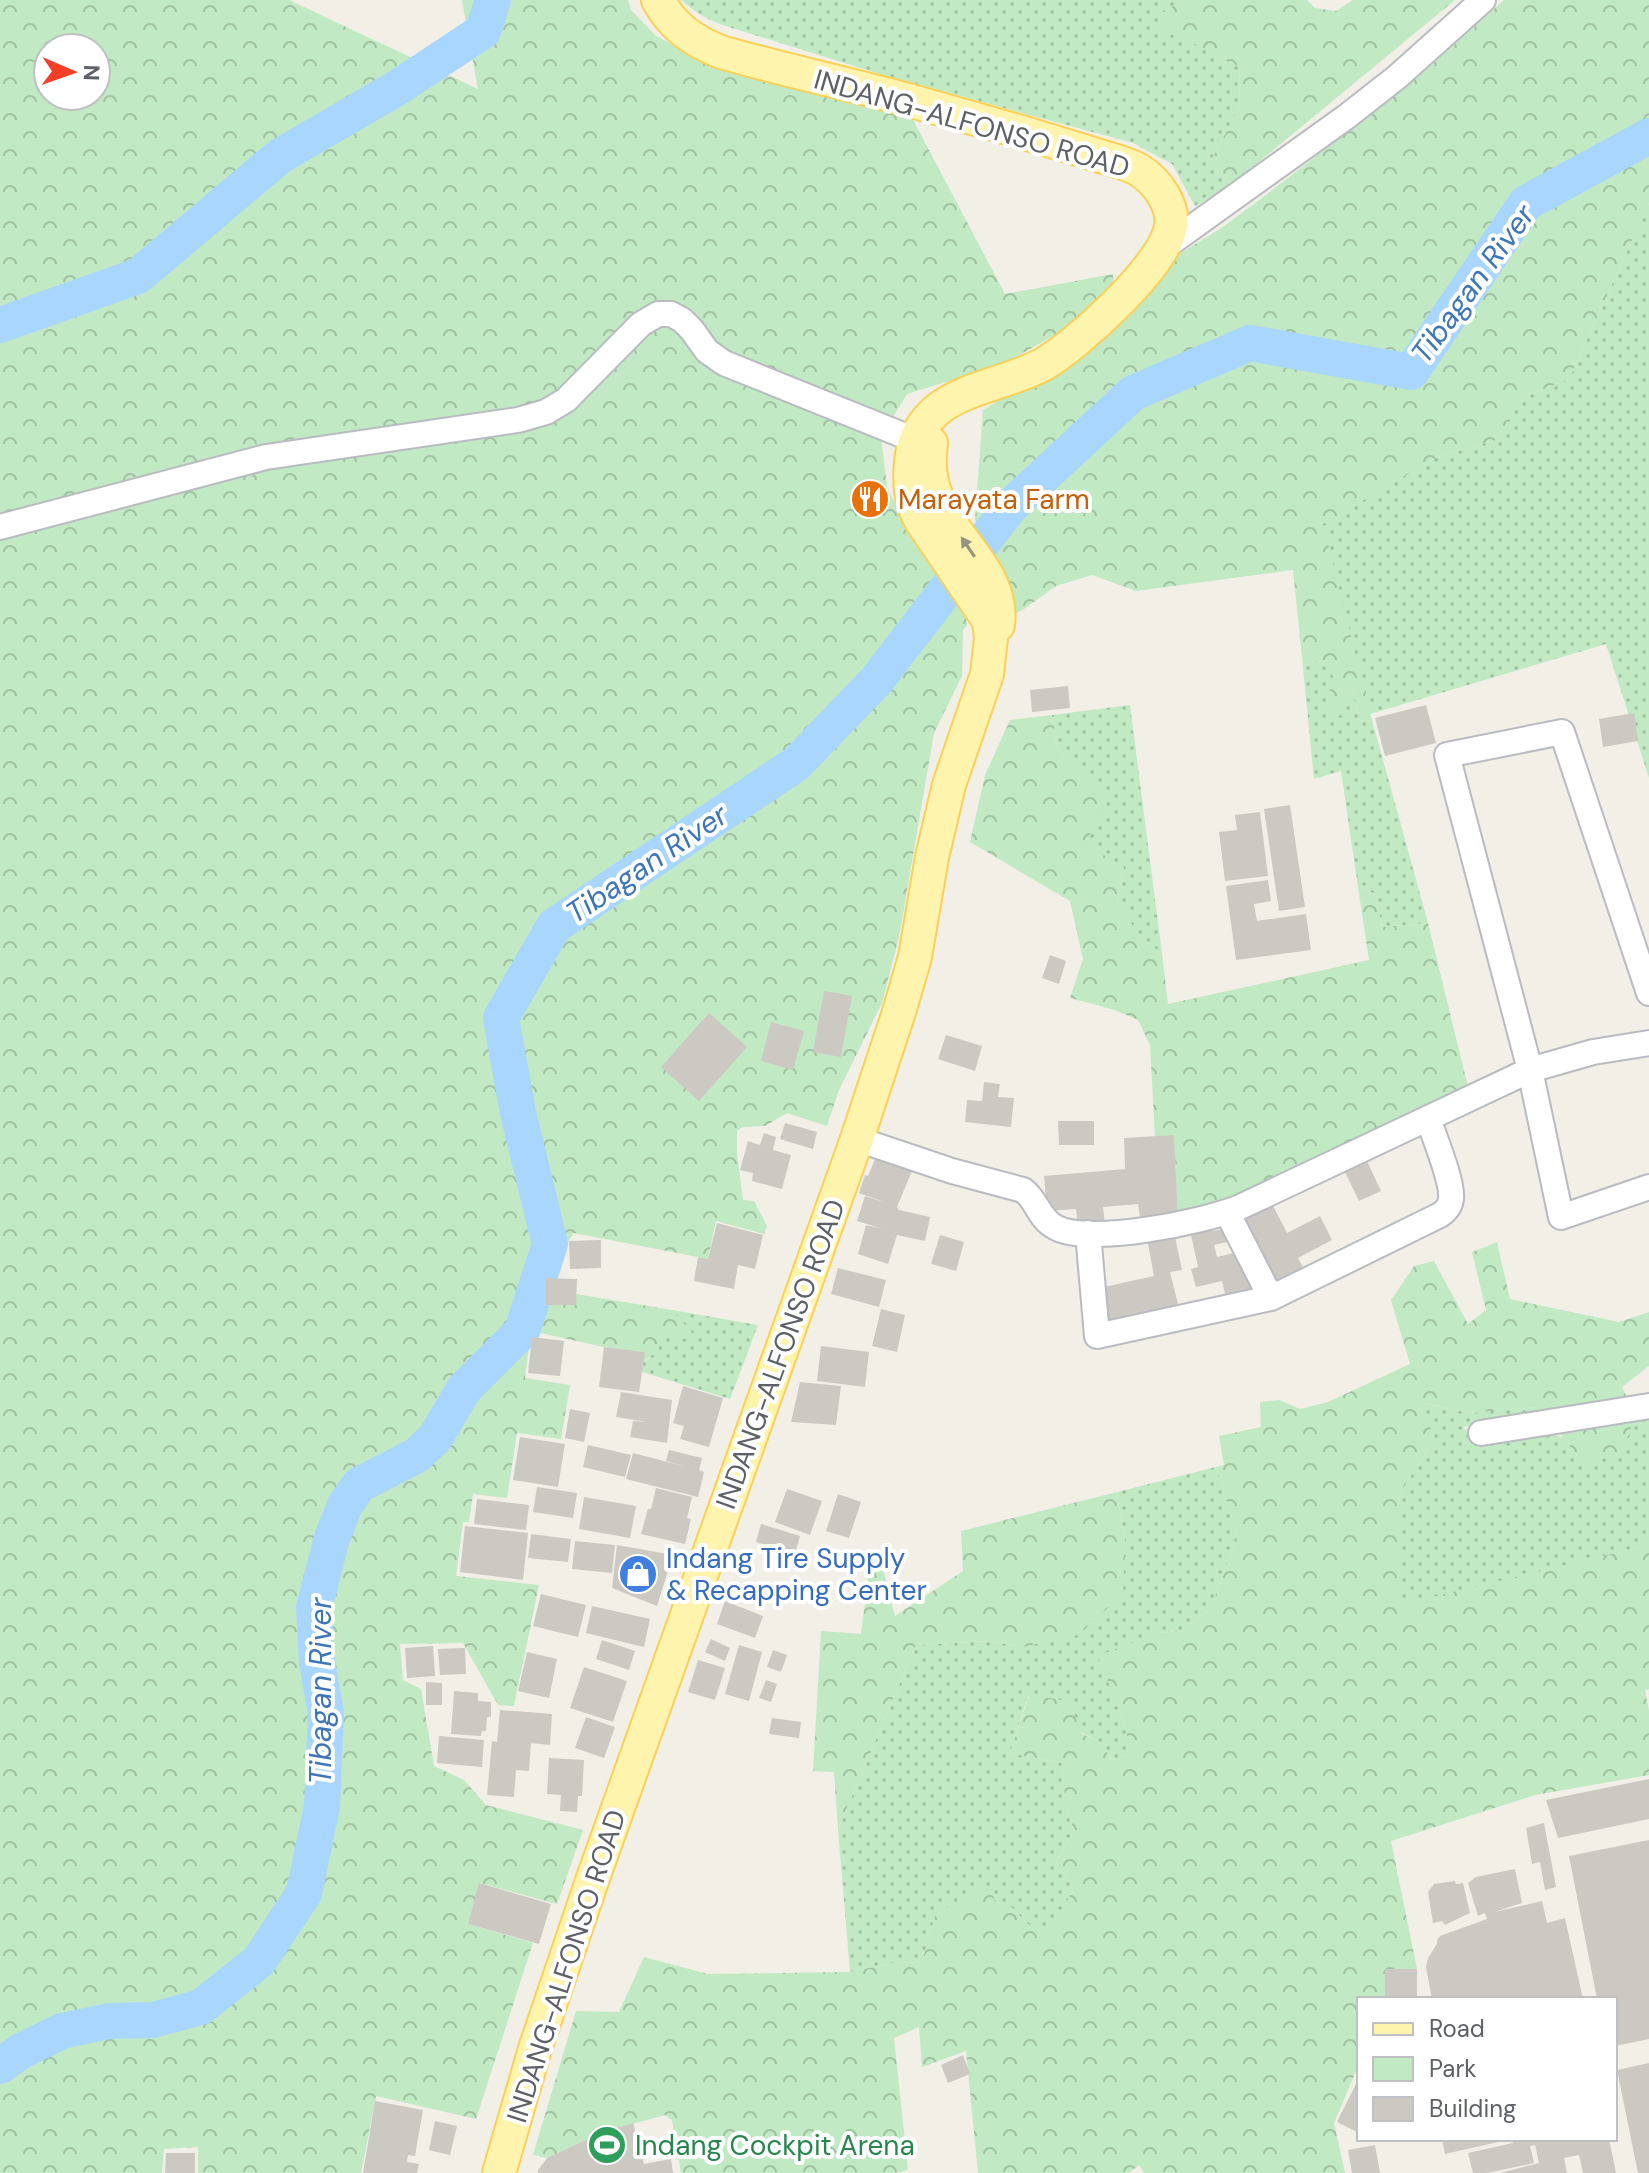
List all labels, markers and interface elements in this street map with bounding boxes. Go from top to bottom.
north arrow [32,32,112,112]
street label: INDANG-ALFONSO ROAD [810,61,1134,186]
text: N [77,64,106,81]
water label: Tibagan River [1402,196,1544,371]
restaurant icon: Marayata Farm [849,478,891,520]
place label: Marayata Farm [898,481,1090,518]
one-way arrow [961,537,976,558]
water label: Tibagan River [558,795,736,932]
street label: INDANG-ALFONSO ROAD [707,1194,854,1514]
place label: Indang Tire Supply & Recapping Center [666,1540,927,1609]
shop icon: Indang Tire Supply & Recapping Center [617,1553,659,1595]
water label: Tibagan River [301,1597,340,1784]
street label: INDANG-ALFONSO ROAD [498,1805,635,2127]
legend [1357,1997,1617,2141]
text: Road [1429,2013,1485,2044]
text: Park [1429,2053,1476,2084]
text: Building [1429,2093,1516,2124]
sports icon: Indang Cockpit Arena [586,2124,628,2166]
place label: Indang Cockpit Arena [635,2127,915,2164]

